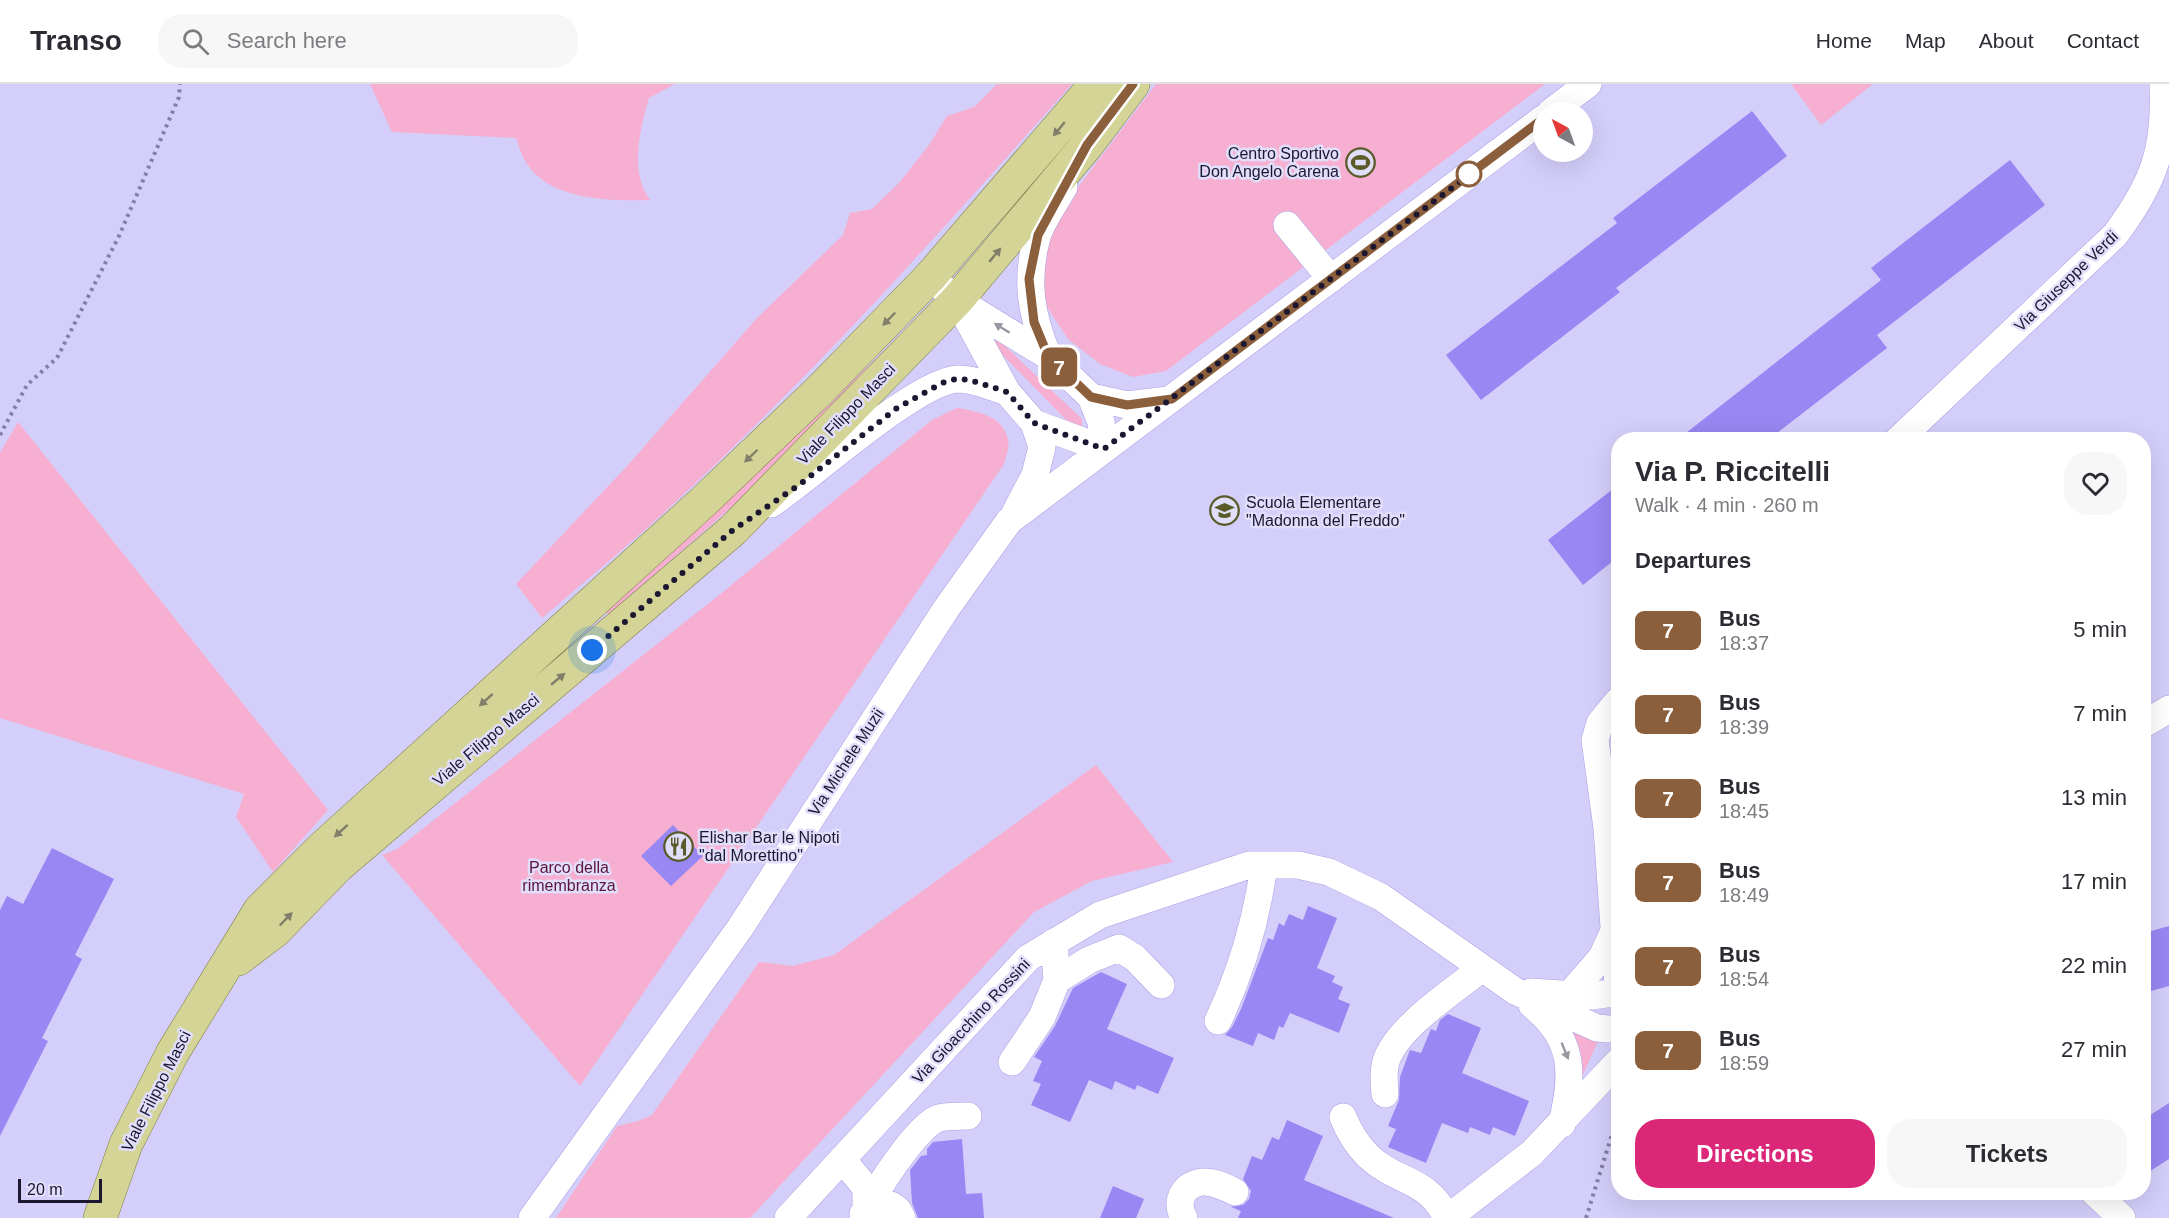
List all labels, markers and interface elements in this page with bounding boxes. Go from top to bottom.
search box [158,14,578,68]
text: Transo [30,25,122,56]
icon: search [179,25,212,58]
text: Search here [227,28,347,53]
text: Home [1816,29,1872,52]
text: Map [1905,29,1946,52]
text: About [1979,29,2034,52]
text: Contact [2067,29,2139,52]
north arrow [1533,102,1593,162]
map controls [1533,102,1593,162]
one-way arrow [1053,121,1066,136]
place label: Centro Sportivo Don Angelo Carena [1199,145,1339,180]
sports icon: Centro Sportivo Don Angelo Carena [1344,146,1376,178]
unlabelled marker [1456,161,1482,187]
street label: Via Giuseppe Verdi [2011,227,2121,335]
one-way arrow [988,247,1001,263]
one-way arrow [883,311,897,325]
one-way arrow [994,322,1010,333]
line badge: 7 [1040,348,1078,386]
text: 7 [1053,356,1065,379]
street label: Viale Filippo Masci [794,360,898,468]
one-way arrow [744,449,759,463]
button: heart [2064,452,2127,515]
text: Via P. Riccitelli [1635,456,1830,487]
place label: Scuola Elementare "Madonna del Freddo" [1246,494,1405,529]
text: Walk · 4 min · 260 m [1635,494,1819,516]
school or university icon: Scuola Elementare "Madonna del Freddo" [1209,495,1241,527]
text: Departures [1635,548,1751,573]
text: Bus [1719,606,1761,631]
text: 5 min [2073,617,2127,642]
text: 7 [1662,619,1674,642]
text: 18:37 [1719,632,1769,654]
your location [577,635,607,665]
one-way arrow [550,673,565,686]
text: Bus [1719,690,1761,715]
street label: Viale Filippo Masci [430,691,542,789]
one-way arrow [478,693,493,707]
text: 7 min [2073,701,2127,726]
text: 7 [1662,703,1674,726]
street label: Via Michele Muzii [805,705,887,819]
text: 18:39 [1719,716,1769,738]
text: Bus [1719,774,1761,799]
text: 13 min [2061,785,2127,810]
text: 7 [1662,787,1674,810]
text: 18:45 [1719,800,1769,822]
one-way arrow [334,824,349,837]
place label: Elishar Bar le Nipoti "dal Morettino" [699,829,840,864]
restaurant icon: Elishar Bar le Nipoti "dal Morettino" [662,830,694,862]
text: Bus [1719,858,1761,883]
park label: Parco della rimembranza [522,859,616,894]
text: 17 min [2061,869,2127,894]
text: 7 [1662,871,1674,894]
text: 18:49 [1719,884,1769,906]
one-way arrow [279,913,293,927]
text: Bus [1719,942,1761,967]
text: 22 min [2061,953,2127,978]
street label: Via Gioacchino Rossini [909,955,1033,1087]
text: 7 [1662,955,1674,978]
text: 18:54 [1719,968,1769,990]
text: Bus [1719,1026,1761,1051]
street label: Viale Filippo Masci [118,1028,194,1154]
text: 27 min [2061,1037,2127,1062]
text: 7 [1662,1039,1674,1062]
one-way arrow [1560,1042,1570,1060]
text: 18:59 [1719,1052,1769,1074]
button: Directions [1635,1119,1875,1188]
button: Tickets [1887,1119,2127,1188]
scale bar [18,1176,102,1204]
text: 20 m [27,1181,63,1198]

